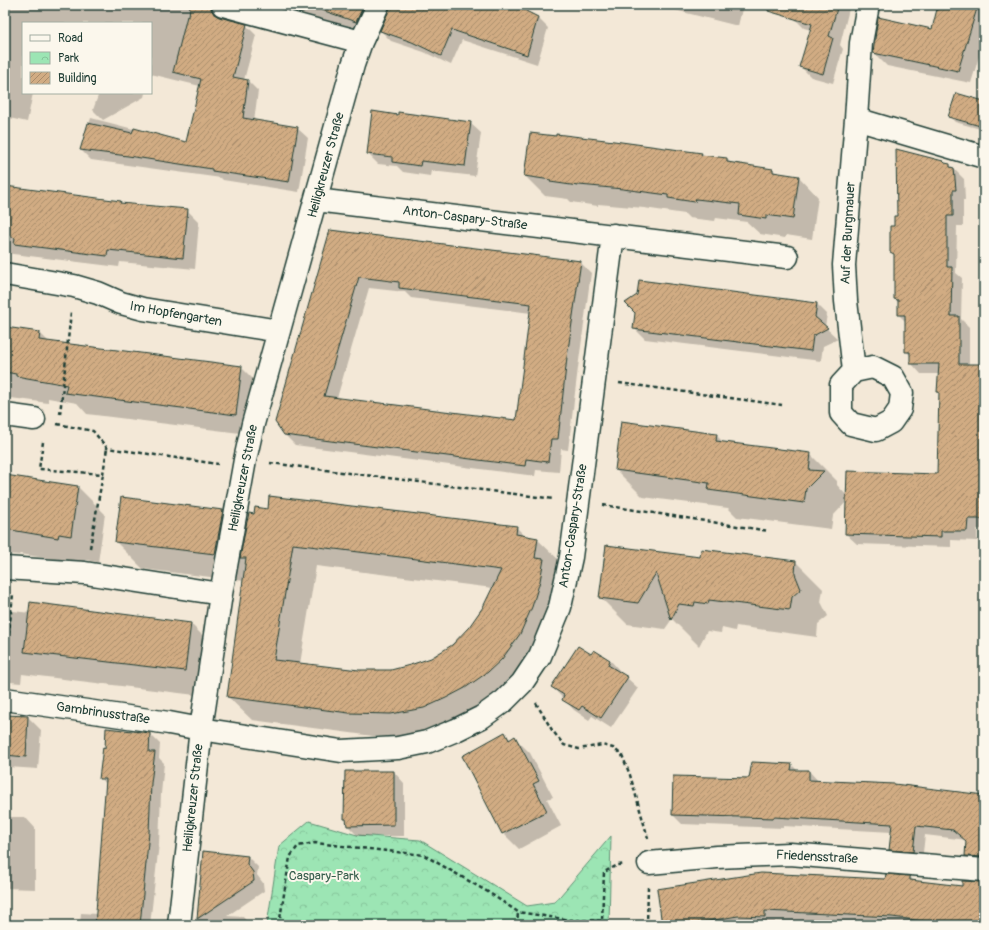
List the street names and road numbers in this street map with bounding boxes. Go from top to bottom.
street label: Heiligkreuzer Straße [304,110,348,220]
street label: Auf der Burgmauer [837,181,859,285]
street label: Anton-Caspary-Straße [402,202,529,234]
street label: Im Hopfengarten [129,298,223,330]
street label: Heiligkreuzer Straße [225,423,261,533]
street label: Anton-Caspary-Straße [555,462,591,589]
street label: Gambrinusstraße [55,699,151,728]
street label: Heiligkreuzer Straße [179,742,207,853]
street label: Friedensstraße [776,847,859,867]

